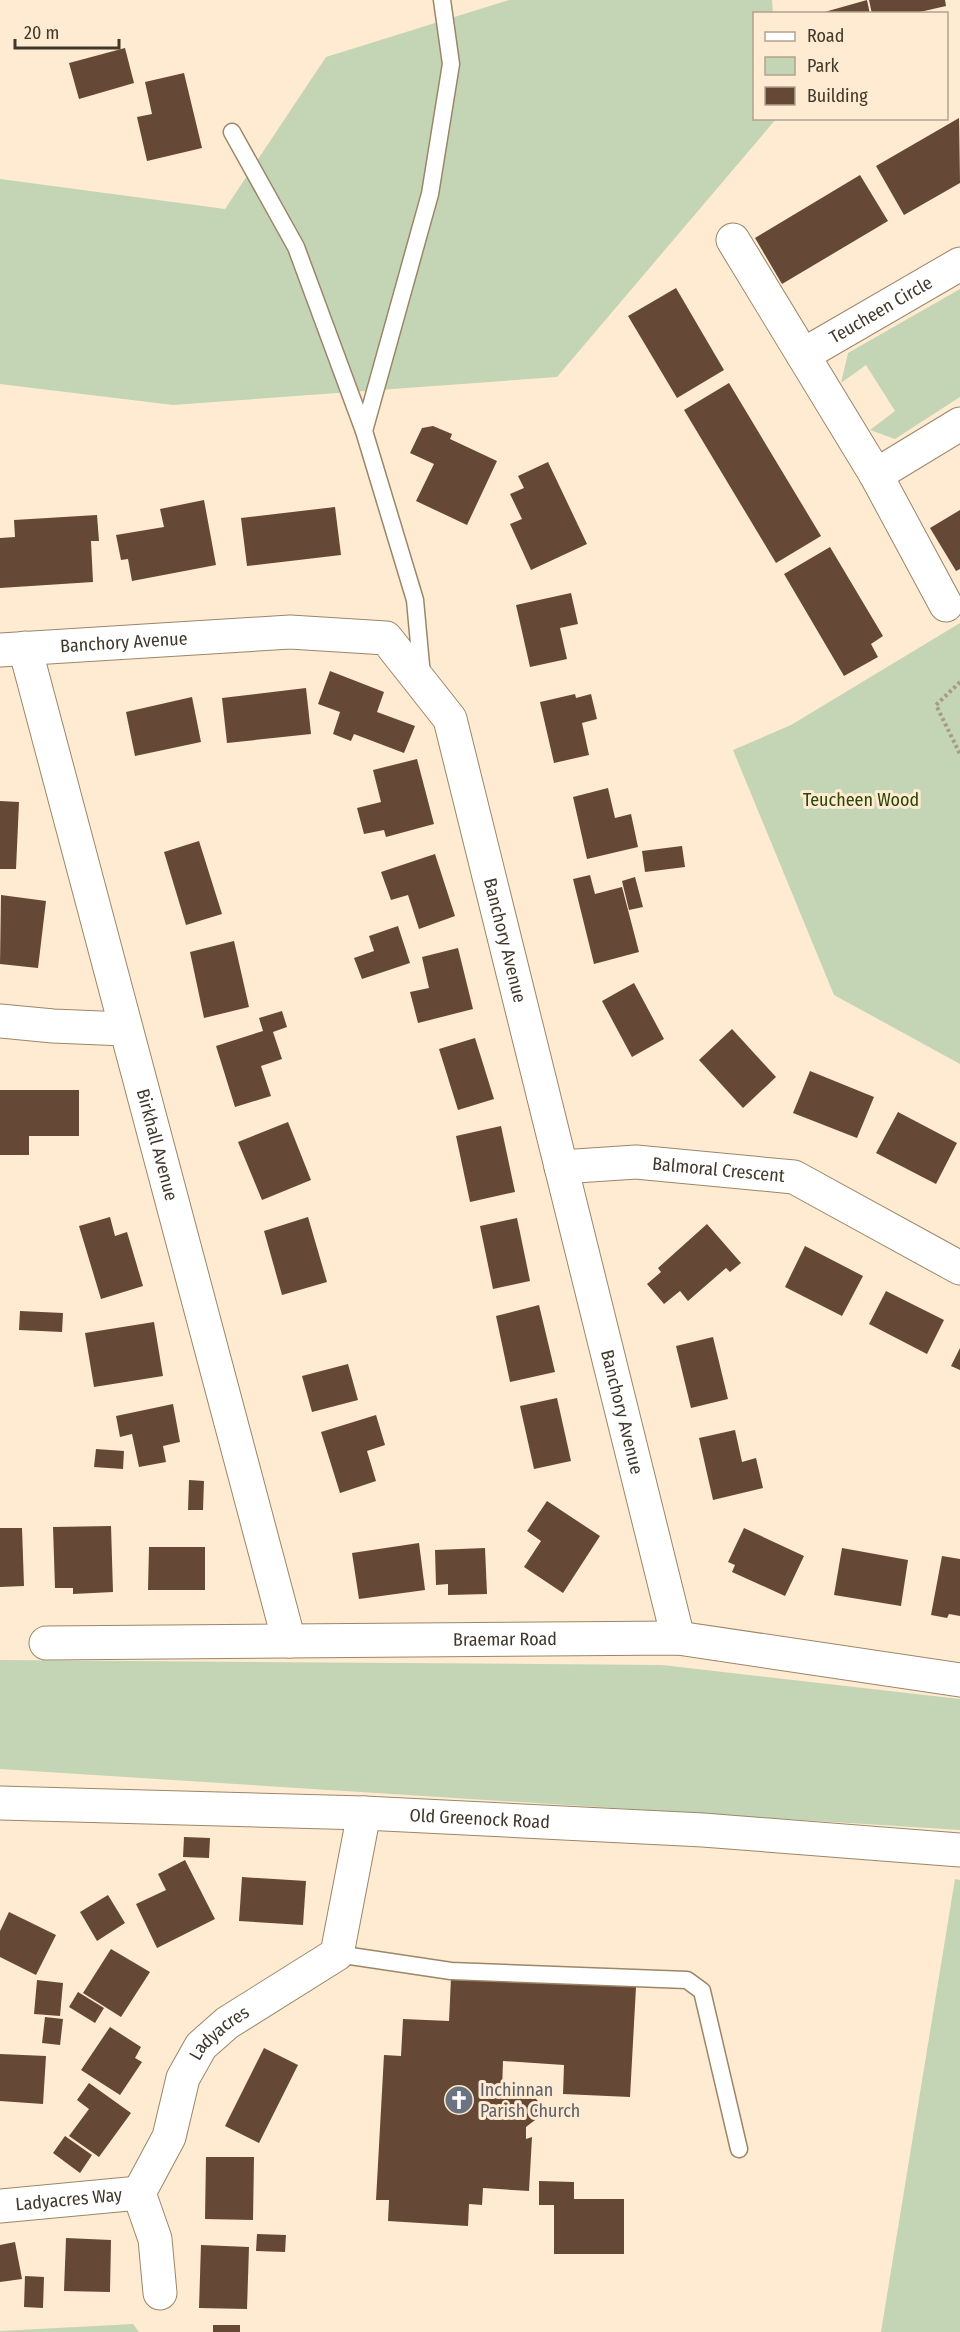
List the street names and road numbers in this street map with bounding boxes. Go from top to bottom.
street label: Teucheen Circle [826,271,936,348]
street label: Banchory Avenue [59,627,188,657]
street label: Banchory Avenue [479,876,531,1005]
street label: Birkhall Avenue [132,1086,183,1203]
street label: Balmoral Crescent [651,1153,786,1187]
street label: Banchory Avenue [596,1347,648,1477]
street label: Braemar Road [453,1628,557,1651]
street label: Old Greenock Road [409,1804,550,1833]
street label: Ladyacres [184,2001,253,2064]
street label: Ladyacres Way [14,2184,123,2216]

